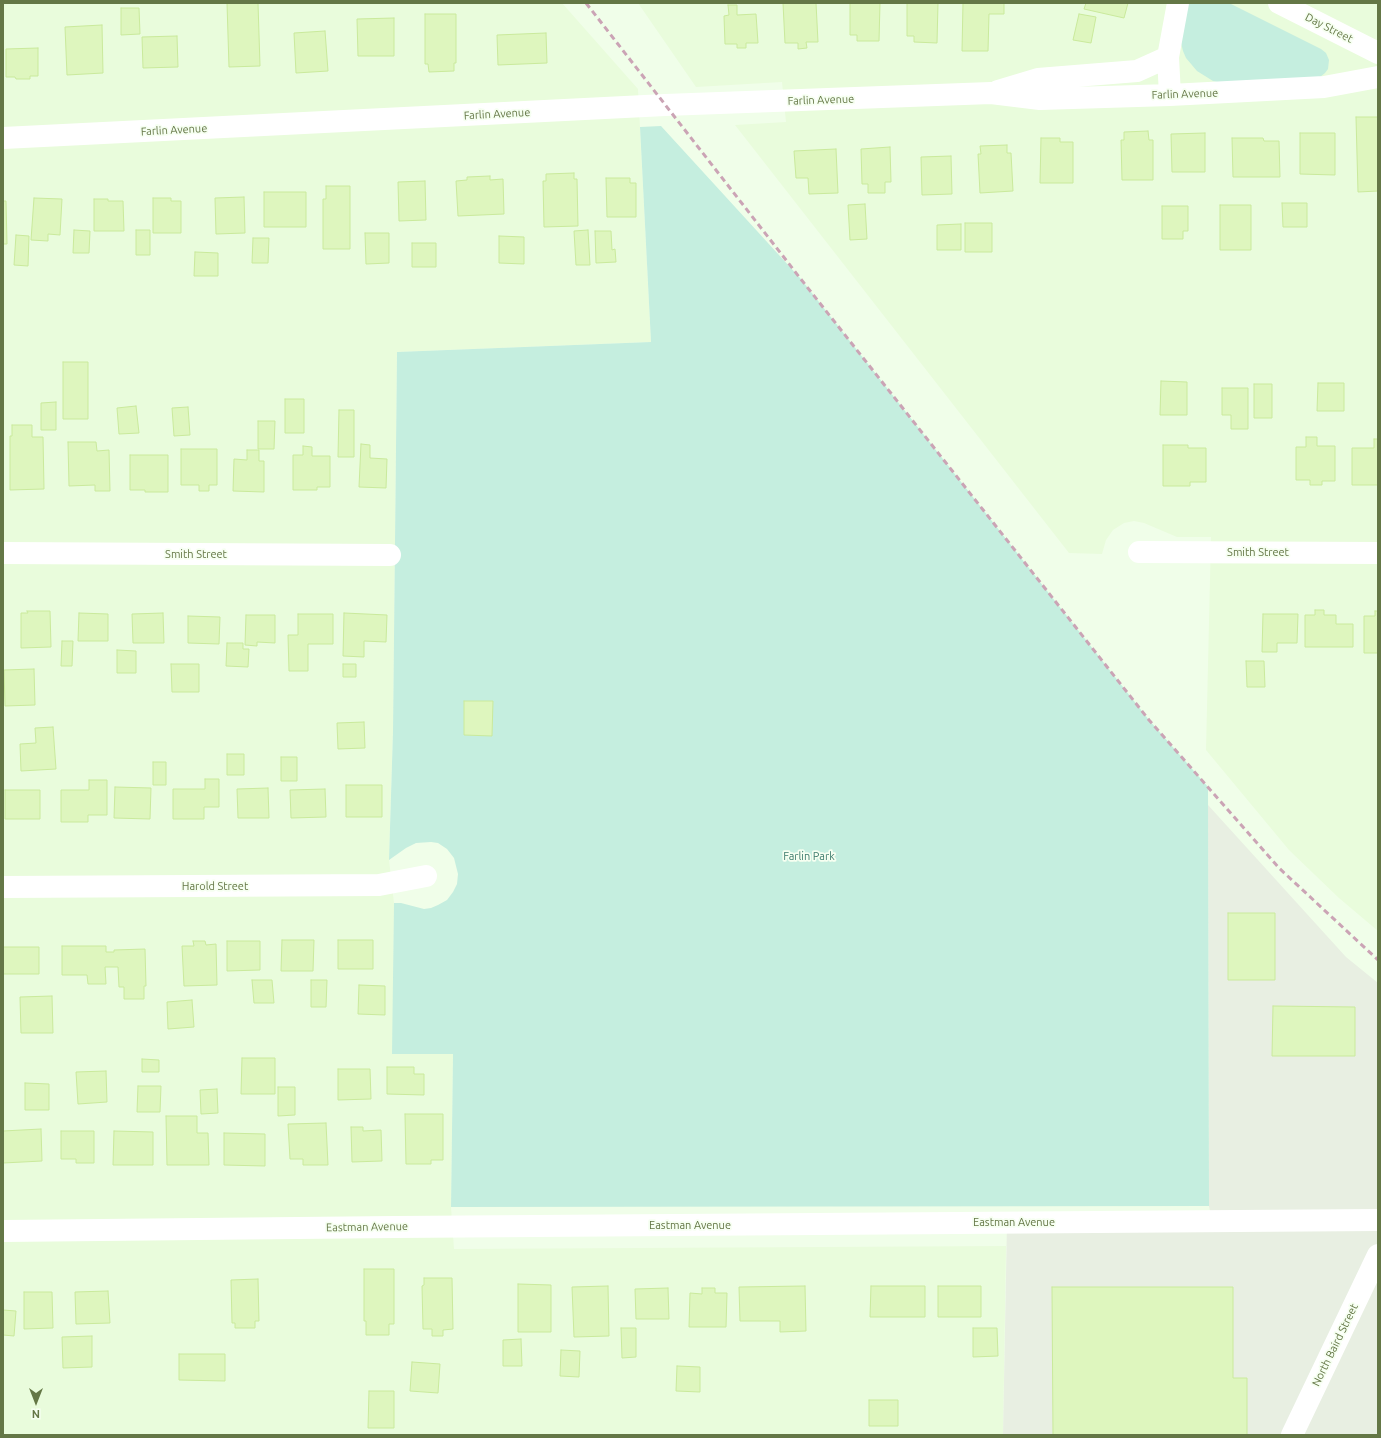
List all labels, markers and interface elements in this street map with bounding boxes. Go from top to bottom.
street label: Day Street [1303,10,1355,46]
street label: Farlin Avenue [1151,86,1219,102]
street label: Farlin Avenue [787,92,855,108]
street label: Farlin Avenue [463,106,531,122]
street label: Farlin Avenue [140,122,208,138]
street label: Smith Street [1227,545,1289,559]
street label: Smith Street [165,547,227,561]
park label: Farlin Park [783,849,835,863]
street label: Harold Street [182,879,248,893]
street label: Eastman Avenue [973,1215,1055,1229]
street label: Eastman Avenue [649,1218,731,1232]
street label: Eastman Avenue [326,1220,408,1234]
street label: North Baird Street [1309,1301,1361,1389]
north arrow [16,1382,56,1422]
text: N [32,1408,40,1420]

